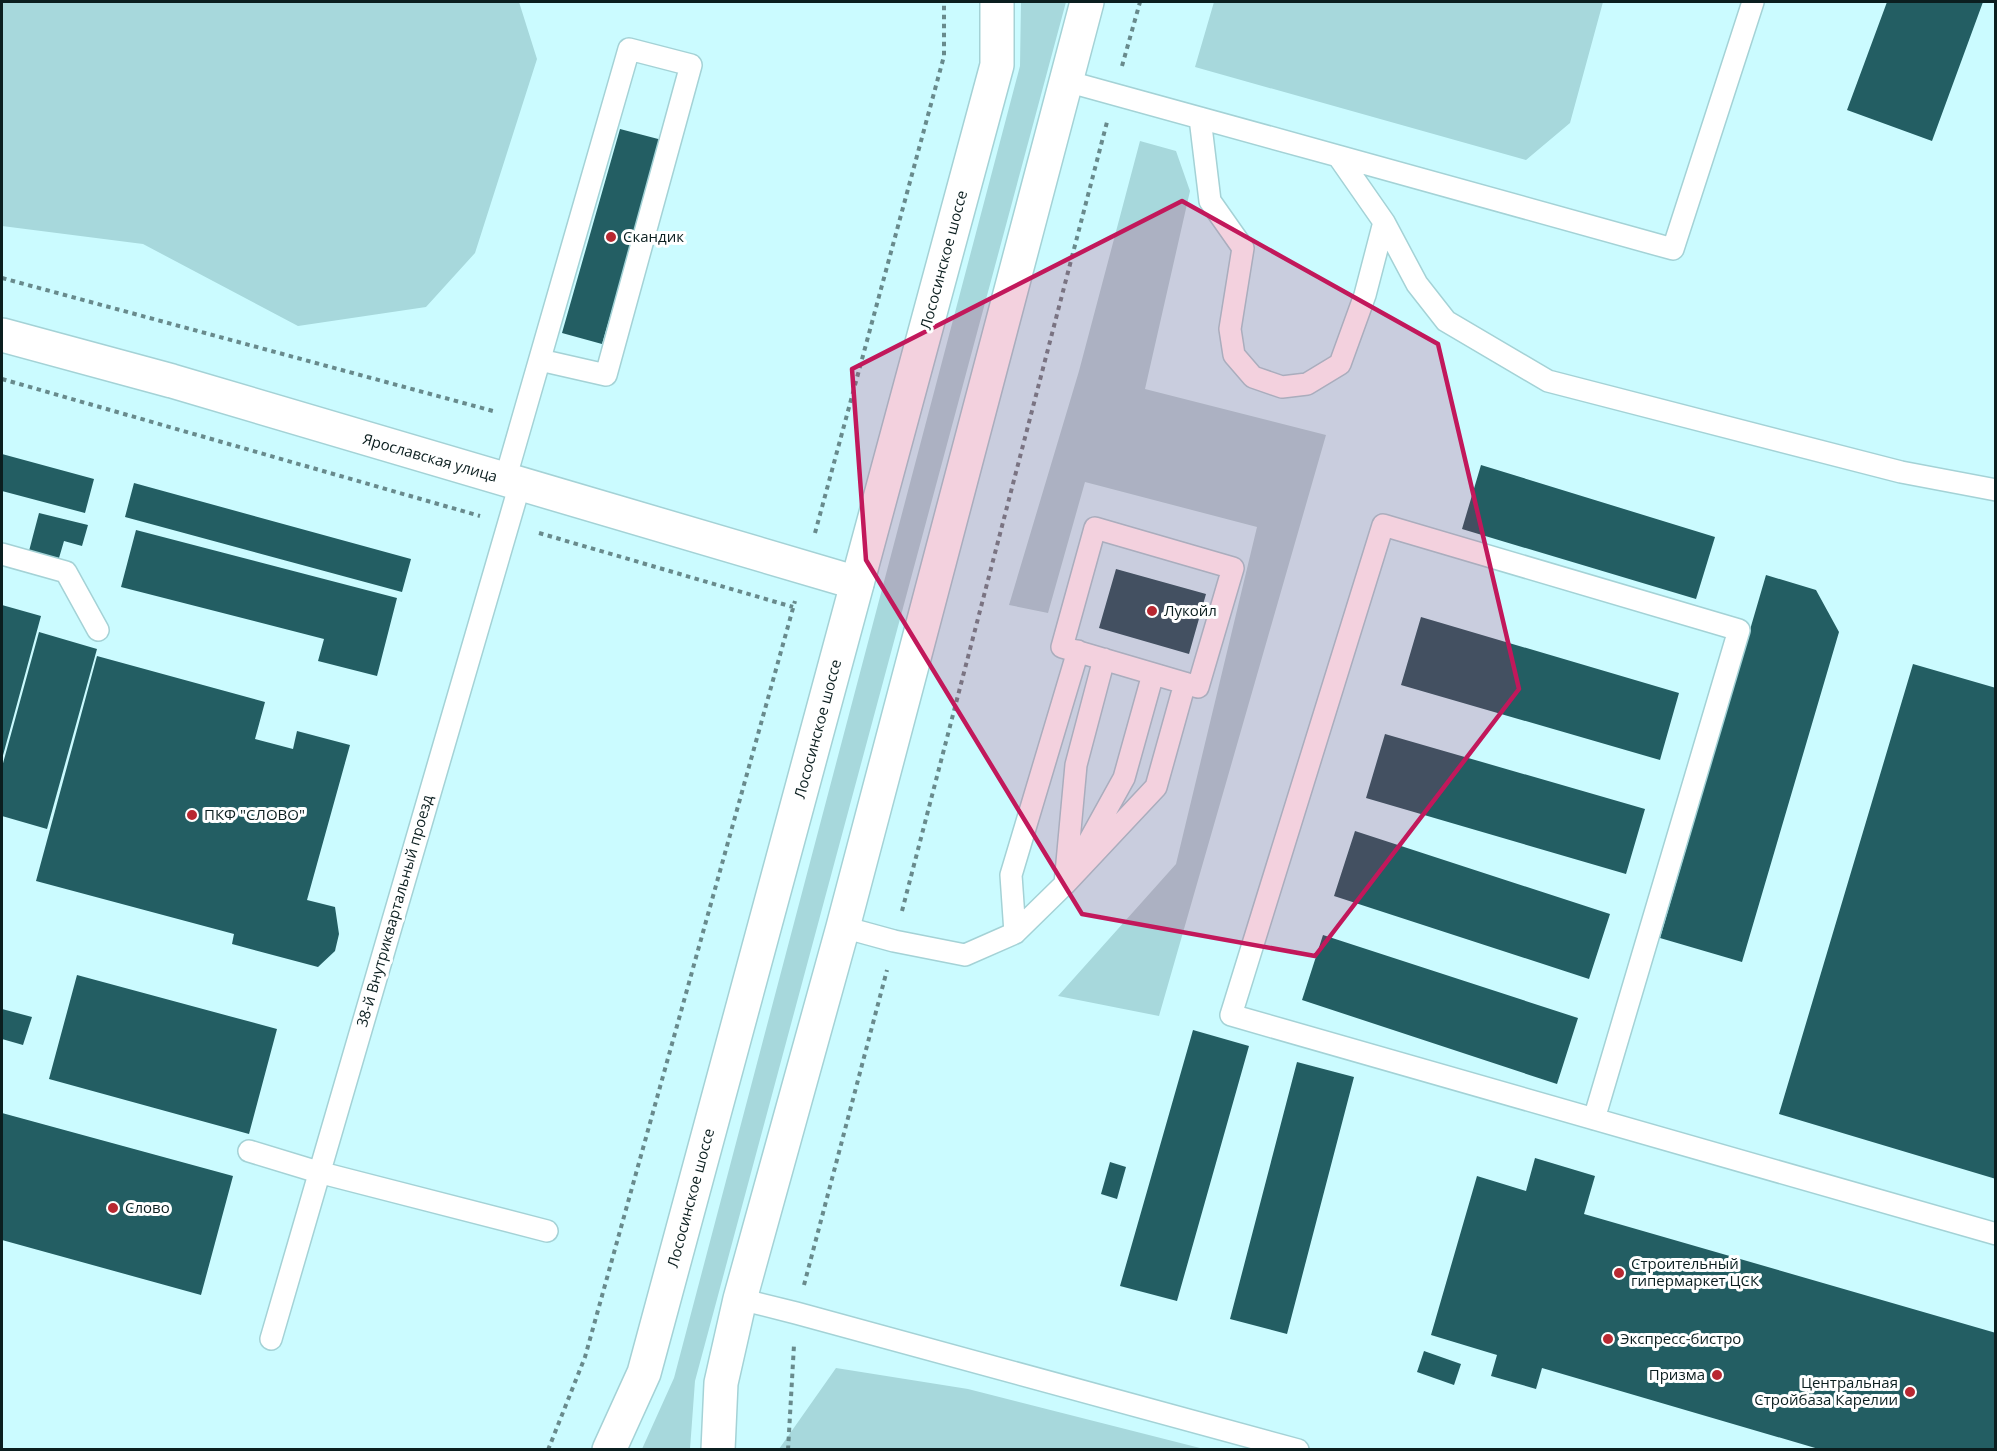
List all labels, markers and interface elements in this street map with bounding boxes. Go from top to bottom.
street label: Лососинское шоссе [915,188,971,332]
place label: Скандик [623,226,684,246]
marker: Скандик [604,230,618,244]
street label: Ярославская улица [361,428,500,486]
place label: Лукойл [1164,600,1217,620]
marker: Лукойл [1145,604,1159,618]
street label: Лососинское шоссе [789,657,845,801]
street label: 38-й Внутриквартальный проезд [351,792,437,1029]
place label: ПКФ "СЛОВО" [204,804,305,824]
marker: ПКФ "СЛОВО" [185,808,199,822]
street label: Лососинское шоссе [662,1126,718,1270]
place label: Слово [125,1197,170,1217]
marker: Слово [106,1201,120,1215]
place label: Строительный гипермаркет ЦСК [1631,1253,1760,1290]
marker: Строительный гипермаркет ЦСК [1612,1266,1626,1280]
place label: Экспресс-бистро [1620,1328,1741,1348]
marker: Экспресс-бистро [1601,1332,1615,1346]
place label: Призма [1649,1364,1705,1384]
marker: Призма [1710,1368,1724,1382]
place label: Центральная Стройбаза Карелии [1754,1372,1898,1409]
marker: Центральная Стройбаза Карелии [1903,1385,1917,1399]

